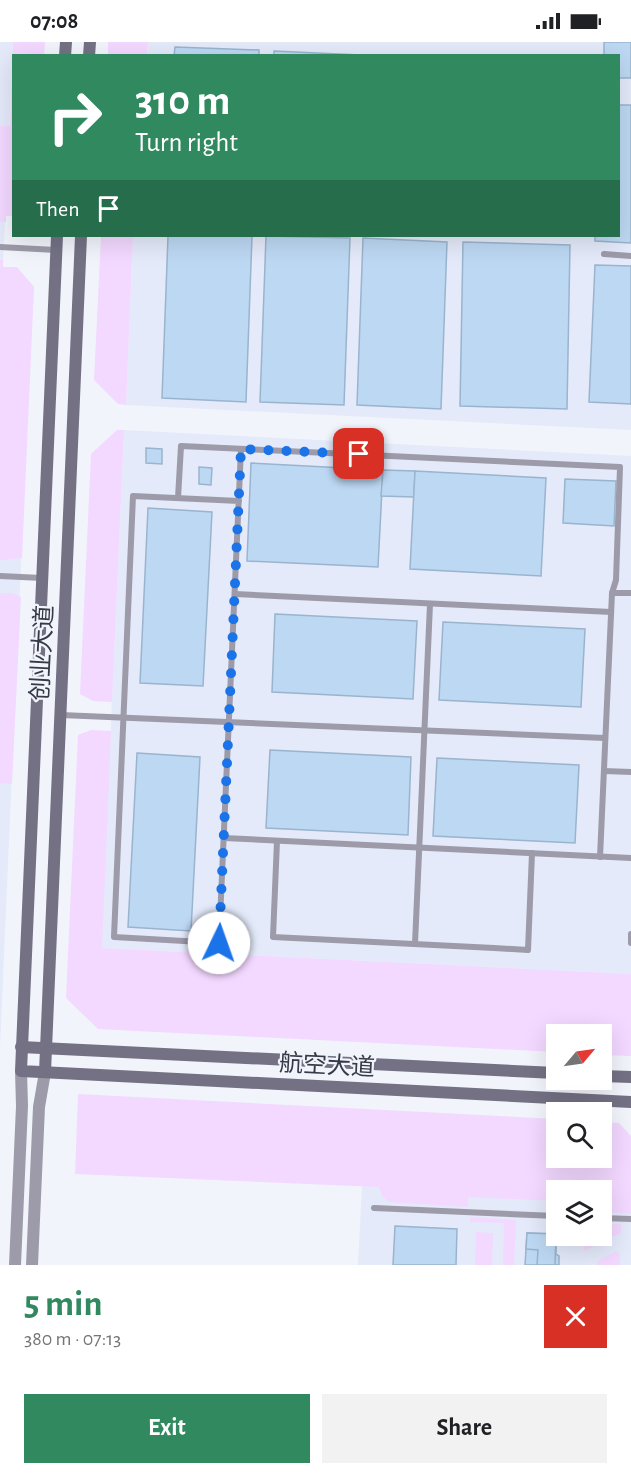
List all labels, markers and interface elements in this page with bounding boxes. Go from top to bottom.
text: 07:08 [30,10,78,32]
icon: right [36,78,114,156]
text: 310 m [135,80,230,122]
text: Turn right [135,129,238,156]
icon: arrive [92,192,125,225]
text: Then [36,198,80,220]
pin [333,428,384,479]
icon: arrive [342,437,375,470]
street label: 创业大道 [27,604,57,702]
position arrow [187,911,251,975]
north arrow [546,1024,612,1090]
map controls [546,1024,612,1246]
street label: 航空大道 [278,1050,376,1080]
button: search [546,1102,612,1168]
button: layers [546,1180,612,1246]
button: close [544,1285,607,1348]
text: 5 min [24,1286,102,1322]
text: 380 m · 07:13 [24,1329,121,1349]
button: Exit [24,1394,310,1463]
button: Share [322,1394,607,1463]

